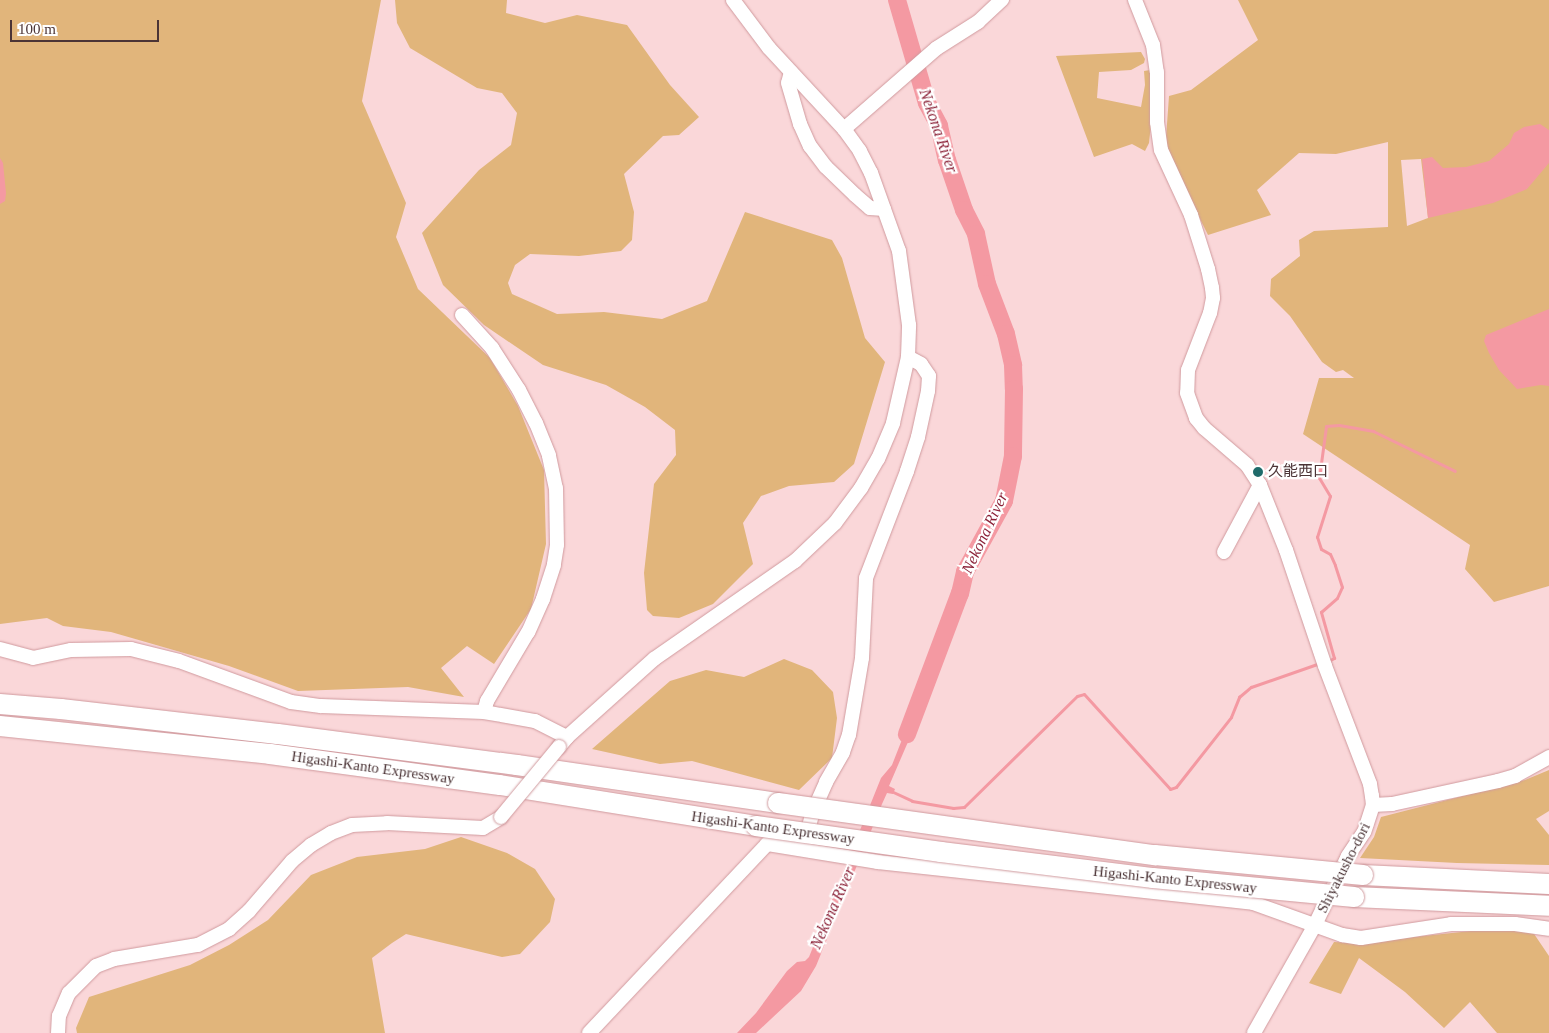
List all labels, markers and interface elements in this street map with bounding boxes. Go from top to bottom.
scale bar [12,10,161,42]
text: 100 m [18,21,56,37]
water label: Nekona River [915,86,961,176]
place label: 久能西口 [1268,463,1328,481]
marker: 久能西口 [1252,466,1264,478]
water label: Nekona River [958,489,1012,577]
street label: Higashi-Kanto Expressway [290,748,456,788]
street label: Higashi-Kanto Expressway [690,808,856,848]
street label: Shiyakusho-dori [1313,820,1375,916]
street label: Higashi-Kanto Expressway [1092,862,1258,898]
water label: Nekona River [806,864,860,952]

